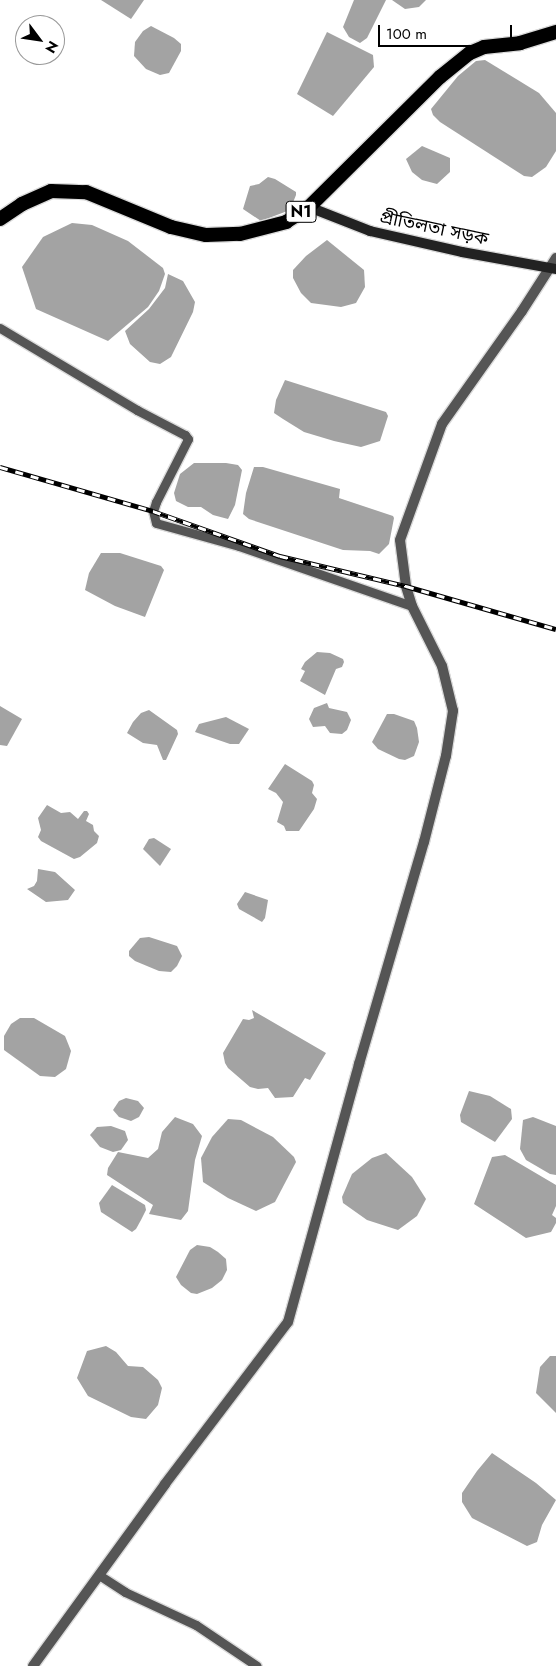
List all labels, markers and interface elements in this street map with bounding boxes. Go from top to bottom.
north arrow [15,15,65,65]
scale bar [381,15,515,47]
text: 100 m [386,23,427,45]
text: N [41,37,63,57]
road number: N1 [285,198,317,226]
street label: প্রীতিলতা সড়ক [378,206,490,250]

